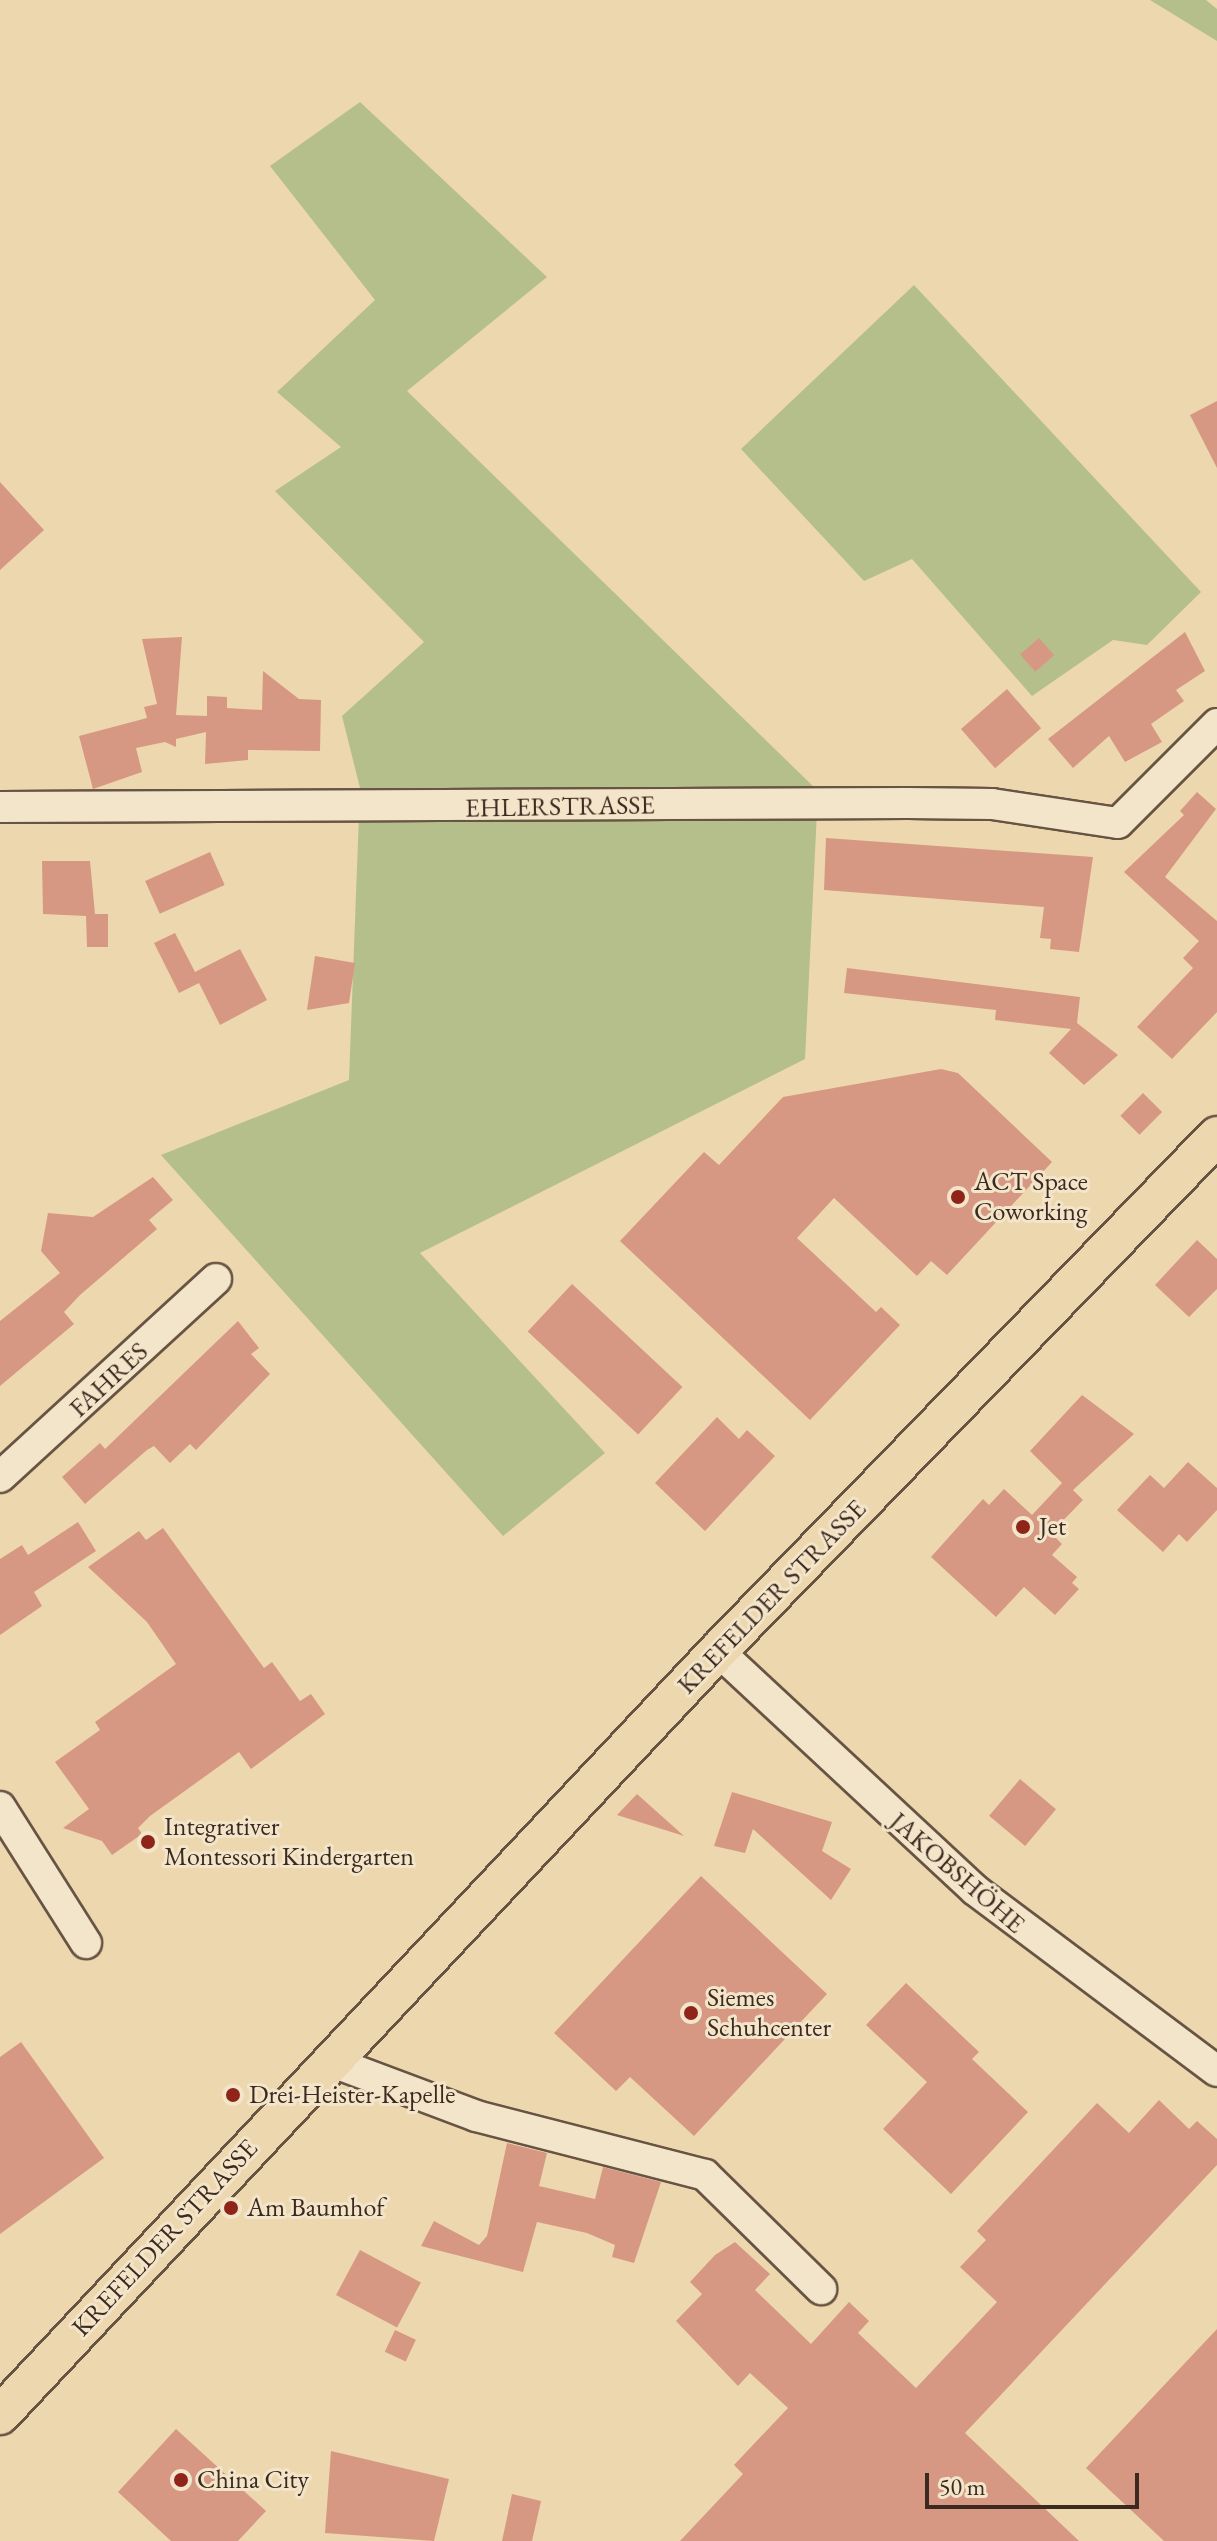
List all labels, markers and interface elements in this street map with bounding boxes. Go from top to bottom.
street label: EHLERSTRASSE [465,790,655,824]
place label: ACT Space Coworking [974,1166,1088,1228]
marker: ACT Space Coworking [949,1188,967,1206]
street label: FAHRES [63,1336,155,1424]
street label: KREFELDER STRASSE [671,1493,873,1701]
place label: Jet [1039,1511,1066,1543]
marker: Jet [1014,1518,1032,1536]
street label: JAKOBSHÖHE [883,1806,1031,1940]
place label: Integrativer Montessori Kindergarten [164,1811,414,1872]
marker: Integrativer Montessori Kindergarten [139,1833,157,1851]
place label: Siemes Schuhcenter [707,1982,831,2044]
marker: Siemes Schuhcenter [682,2004,700,2022]
place label: Drei-Heister-Kapelle [249,2079,455,2111]
marker: Drei-Heister-Kapelle [224,2086,242,2104]
street label: KREFELDER STRASSE [66,2133,264,2343]
place label: Am Baumhof [247,2192,385,2224]
marker: Am Baumhof [222,2199,240,2217]
scale bar [929,2457,1143,2507]
place label: China City [197,2464,309,2496]
marker: China City [172,2471,190,2489]
text: 50 m [939,2471,986,2502]

